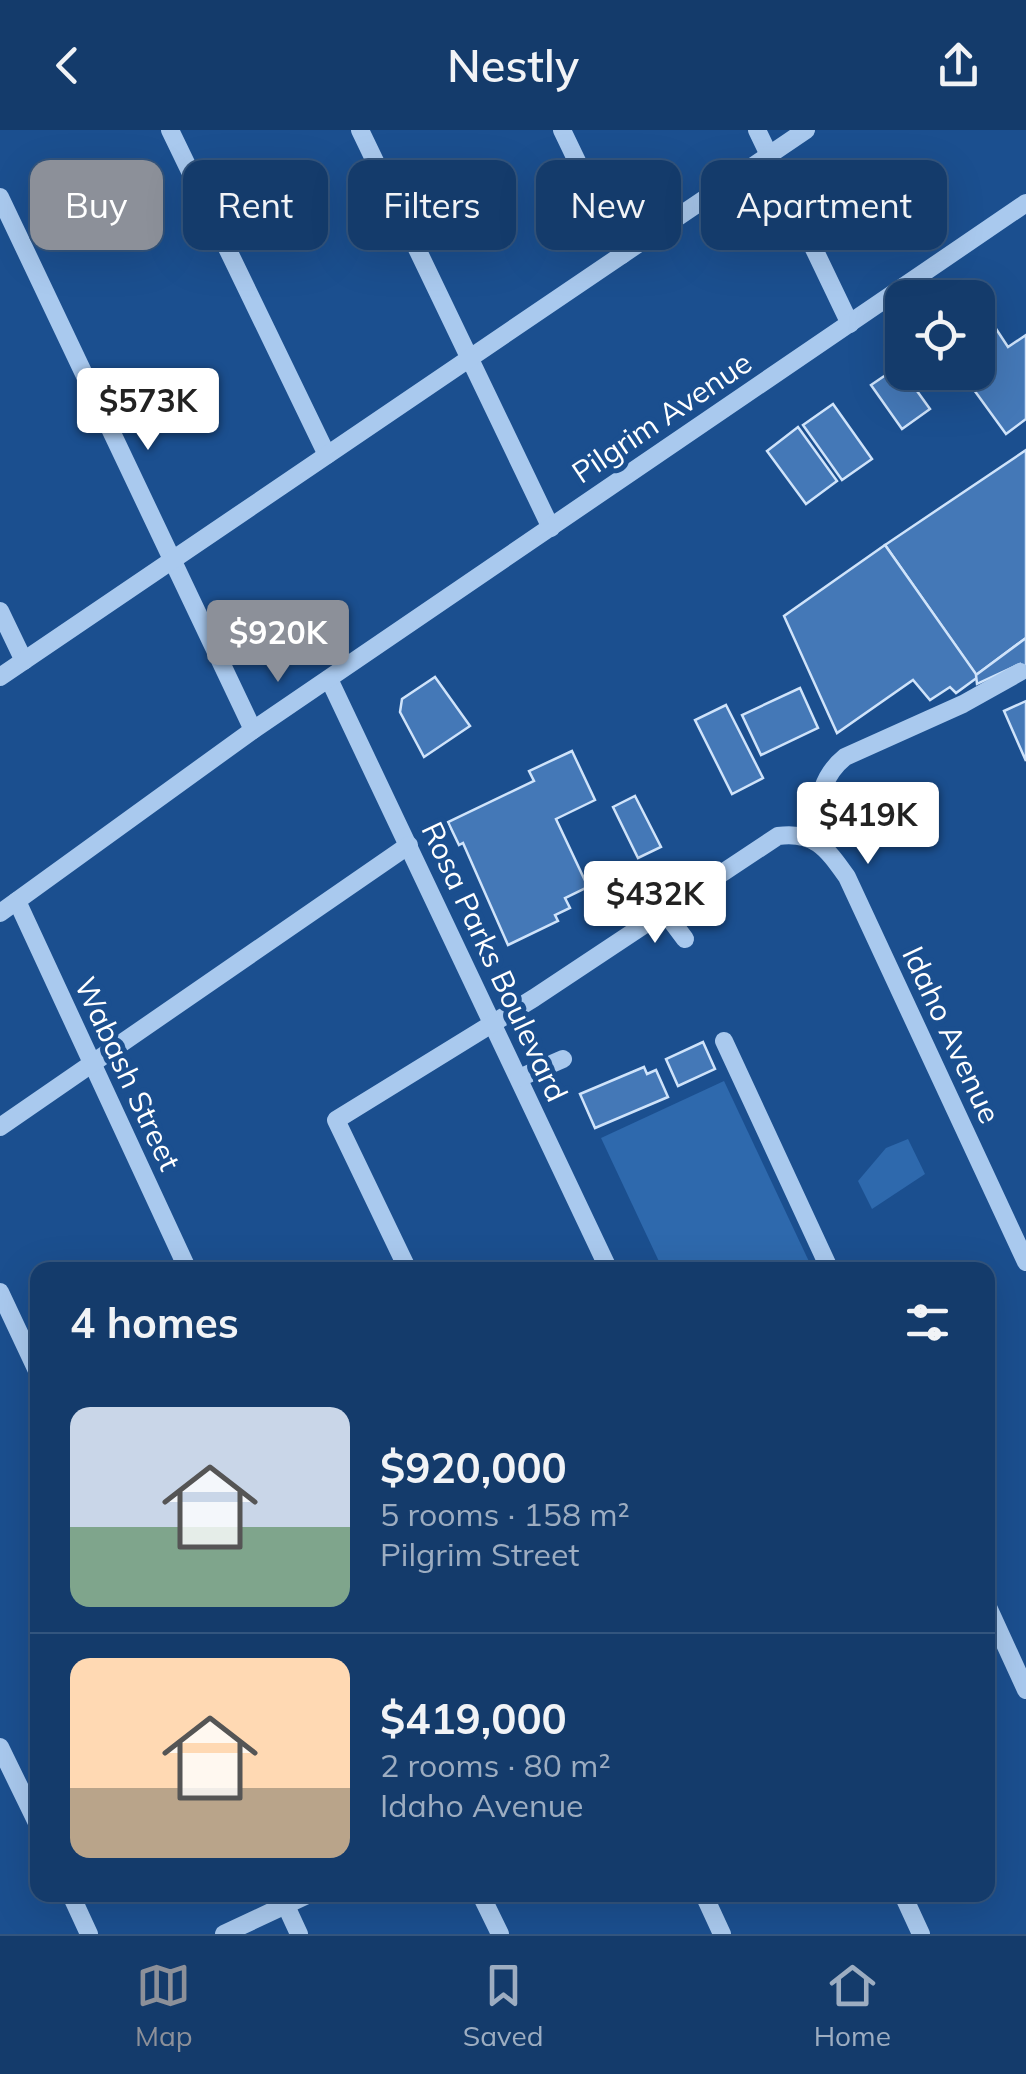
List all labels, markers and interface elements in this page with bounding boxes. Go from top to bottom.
text: Nestly [447,37,579,93]
icon: back [40,38,95,93]
icon: share [931,38,986,93]
chip: Buy [30,160,163,250]
chip: Rent [183,160,328,250]
chip: Filters [348,160,516,250]
chip: New [536,160,681,250]
chip: Apartment [701,160,947,250]
map controls [885,280,995,390]
button: locate [885,280,995,390]
street label: Pilgrim Avenue [564,343,759,491]
pin: $573K [78,368,218,453]
text: $573K [99,380,197,420]
pin: $920K [208,600,348,685]
text: $920K [229,612,327,652]
pin: $419K [798,782,938,867]
text: $419K [819,794,917,834]
street label: Rosa Parks Boulevard [413,816,576,1107]
pin: $432K [585,861,725,946]
text: $432K [606,873,704,913]
street label: Idaho Avenue [894,940,1009,1129]
street label: Wabash Street [67,971,189,1176]
icon: filters [900,1295,955,1350]
text: 4 homes [70,1296,239,1349]
text: $920,000 [380,1441,567,1494]
icon: home [150,1447,270,1567]
text: 5 rooms · 158 m² [380,1494,630,1534]
text: Pilgrim Street [380,1534,580,1574]
text: $419,000 [380,1692,567,1745]
icon: home [150,1698,270,1818]
text: 2 rooms · 80 m² [380,1745,611,1785]
text: Idaho Avenue [380,1785,584,1825]
tab: Map [135,1958,193,2053]
tab: Saved [463,1958,544,2053]
tab: Home [814,1958,891,2053]

